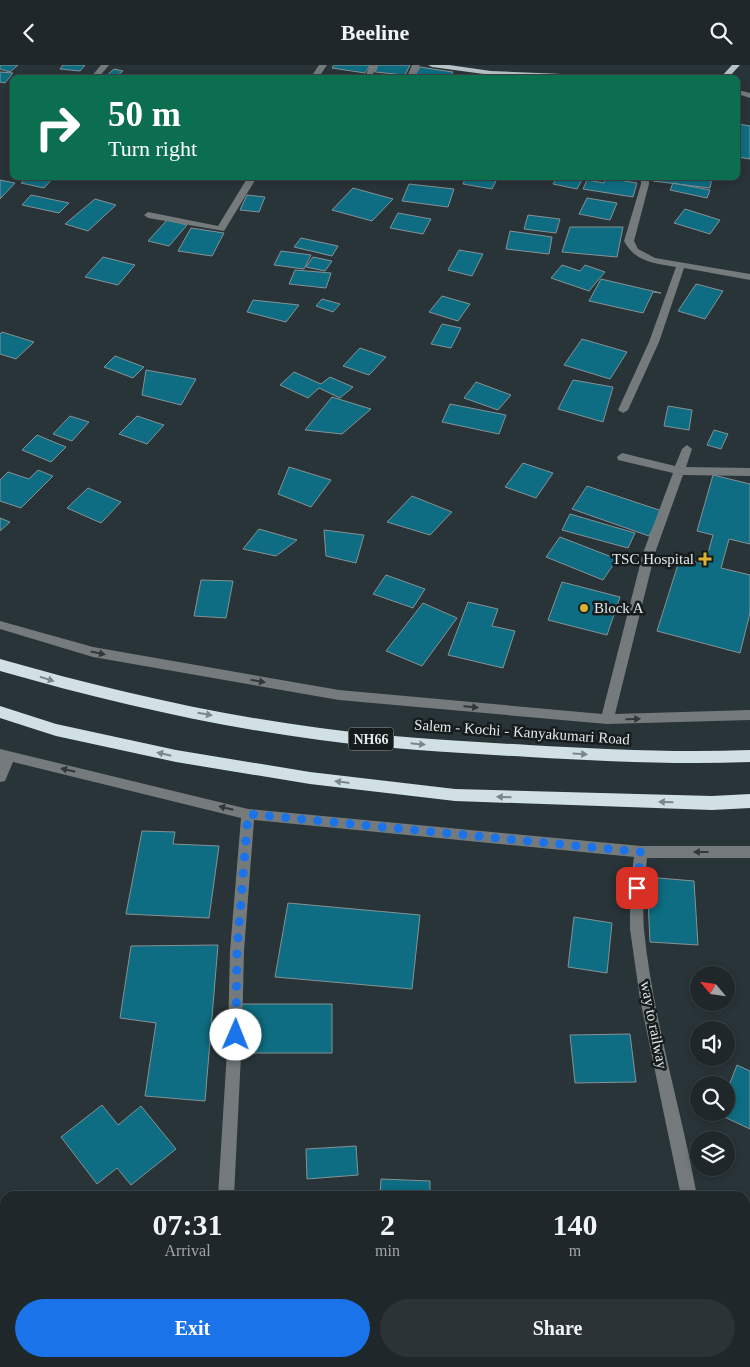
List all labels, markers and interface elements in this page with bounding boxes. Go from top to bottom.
icon: back [15,19,43,47]
icon: search [707,19,735,47]
text: Beeline [341,20,409,45]
icon: right [25,95,90,160]
text: 50 m [108,95,181,134]
text: Turn right [108,136,197,161]
place label: TSC Hospital [612,551,694,567]
marker: TSC Hospital [698,552,712,566]
place label: Block A [594,600,644,616]
marker: Block A [578,602,590,614]
one-way arrow [90,649,106,657]
one-way arrow [39,675,54,683]
one-way arrow [250,677,265,685]
one-way arrow [463,703,479,711]
one-way arrow [198,710,214,718]
one-way arrow [625,714,641,722]
street label: Salem - Kochi - Kanyakumari Road [414,716,631,748]
road number: NH66 [348,727,394,751]
one-way arrow [410,740,426,748]
one-way arrow [157,750,172,758]
one-way arrow [572,751,588,759]
one-way arrow [61,766,76,774]
one-way arrow [334,778,350,786]
one-way arrow [496,792,512,800]
one-way arrow [658,798,674,806]
one-way arrow [219,804,234,812]
one-way arrow [693,848,709,856]
pin [616,867,658,909]
icon: arrive [623,874,651,902]
north arrow [690,966,735,1011]
map controls [690,966,735,1176]
street label: way to railway [638,980,670,1071]
position arrow [209,1008,261,1060]
button: sound [690,1021,735,1066]
button: search [690,1076,735,1121]
button: layers [690,1131,735,1176]
text: 07:31 [153,1208,223,1241]
text: 2 [380,1208,395,1241]
text: 140 [552,1208,597,1241]
text: Arrival [164,1242,211,1259]
text: min [375,1242,400,1259]
text: m [569,1242,581,1259]
button: Exit [15,1299,370,1357]
button: Share [380,1299,735,1357]

